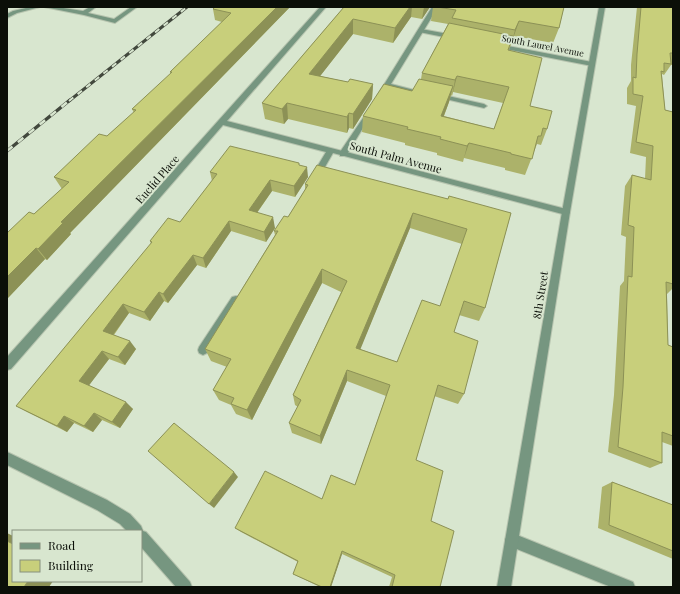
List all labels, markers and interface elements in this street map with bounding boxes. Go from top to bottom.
street label: South Laurel Avenue [501,31,585,59]
street label: South Palm Avenue [348,137,444,177]
street label: Euclid Place [132,151,183,206]
street label: 8th Street [529,270,551,320]
legend [12,530,142,582]
text: Road [48,537,75,553]
text: Building [48,557,94,573]

